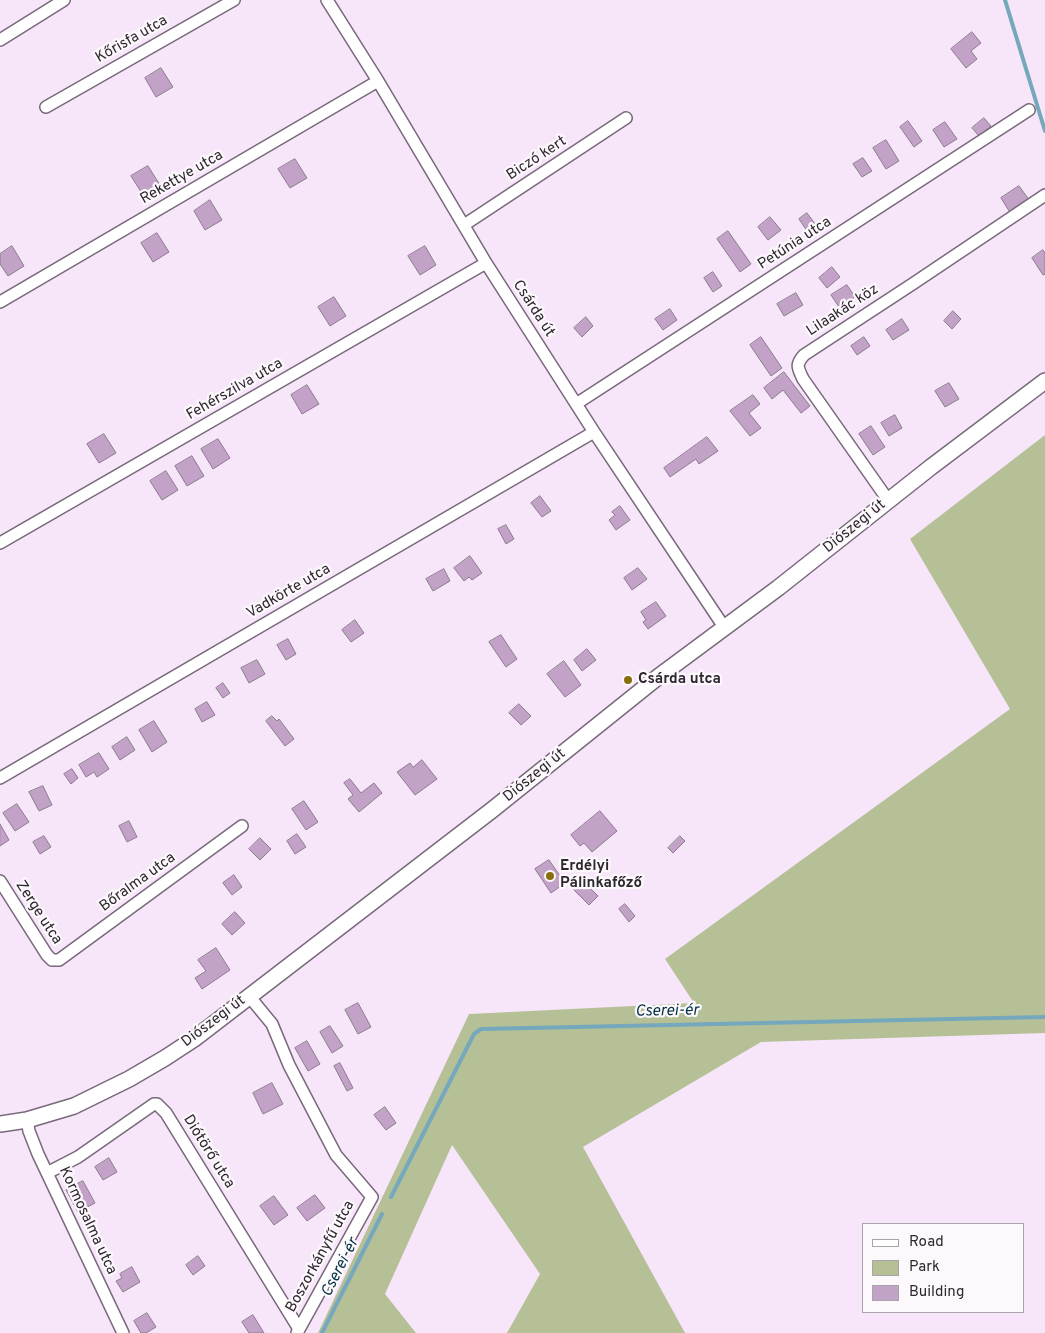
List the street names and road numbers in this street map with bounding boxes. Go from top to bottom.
street label: Kőrisfa utca [93,12,171,68]
street label: Biczó kert [504,133,570,185]
street label: Rekettye utca [137,147,227,209]
street label: Petúnia utca [755,214,835,274]
street label: Csárda út [508,277,558,341]
street label: Lilaakác köz [804,281,882,341]
street label: Fehérszilva utca [184,355,286,425]
street label: Diószegi út [820,496,890,558]
street label: Vadkörte utca [244,561,334,623]
street label: Diószegi út [500,745,570,807]
street label: Bőralma utca [97,850,179,916]
street label: Zerge utca [11,878,65,948]
street label: Diószegi út [179,992,249,1052]
street label: Diótörő utca [178,1112,238,1192]
street label: Kormosalma utca [54,1164,120,1278]
street label: Boszorkányfű utca [283,1198,359,1316]

